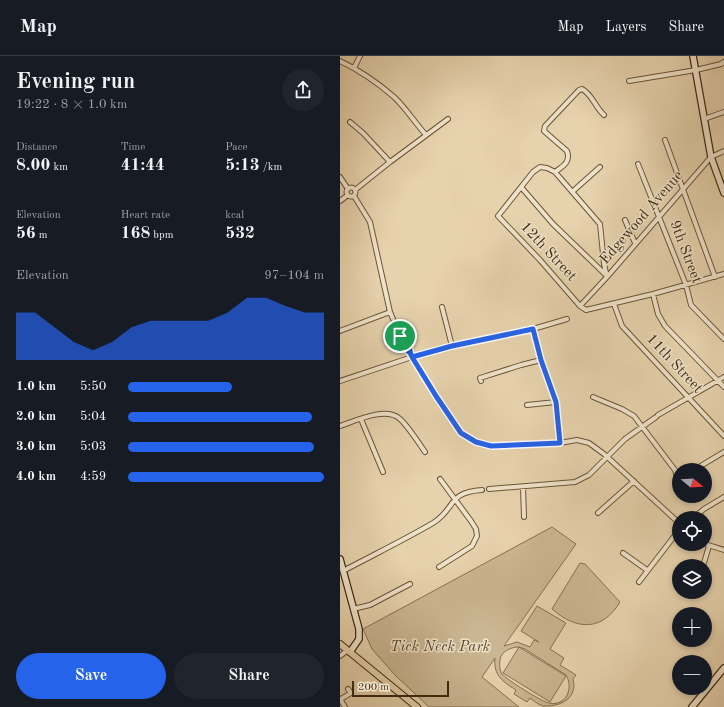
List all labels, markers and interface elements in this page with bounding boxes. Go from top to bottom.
text: Map [20,18,57,37]
text: Map [558,20,584,34]
text: Layers [606,20,647,34]
text: Share [669,20,704,34]
button: share [282,69,324,111]
text: Evening run [16,71,135,93]
text: 19:22 · 8 × 1.0 km [16,98,127,111]
text: Distance [16,142,57,153]
text: Time [121,142,145,153]
text: Pace [225,142,248,153]
text: 8.00 [16,157,50,174]
text: 41:44 [121,157,165,174]
text: 5:13 [225,157,260,174]
text: km [50,162,68,173]
text: /km [260,162,282,173]
street label: Edgewood Avenue [597,168,687,268]
text: Elevation [16,210,61,221]
text: Heart rate [121,210,170,221]
text: kcal [225,210,244,221]
street label: 9th Street [666,218,704,286]
street label: 12th Street [517,220,579,284]
text: 56 [16,225,36,242]
text: 168 [121,225,150,242]
text: 532 [225,225,255,242]
text: m [36,230,48,241]
text: bpm [150,230,173,241]
text: Elevation [16,269,69,282]
text: 97–104 m [264,269,324,282]
pin [383,319,417,353]
icon: arrive [389,325,411,347]
street label: 11th Street [643,332,705,396]
text: 1.0 km [16,380,56,393]
text: 5:50 [80,380,106,393]
text: 2.0 km [16,410,56,423]
text: 5:04 [80,410,106,423]
text: 3.0 km [16,440,56,453]
text: 5:03 [80,440,106,453]
north arrow [672,463,712,503]
map controls [672,463,712,695]
text: 4.0 km [16,470,56,483]
text: 4:59 [80,470,106,483]
button: locate [672,511,712,551]
button: layers [672,559,712,599]
button: + [672,607,712,647]
park label: Tick Neck Park [390,640,490,655]
button: Save [16,653,166,699]
button: Share [174,653,324,699]
button: − [672,655,712,695]
scale bar [352,679,449,698]
text: 200 m [358,682,389,693]

